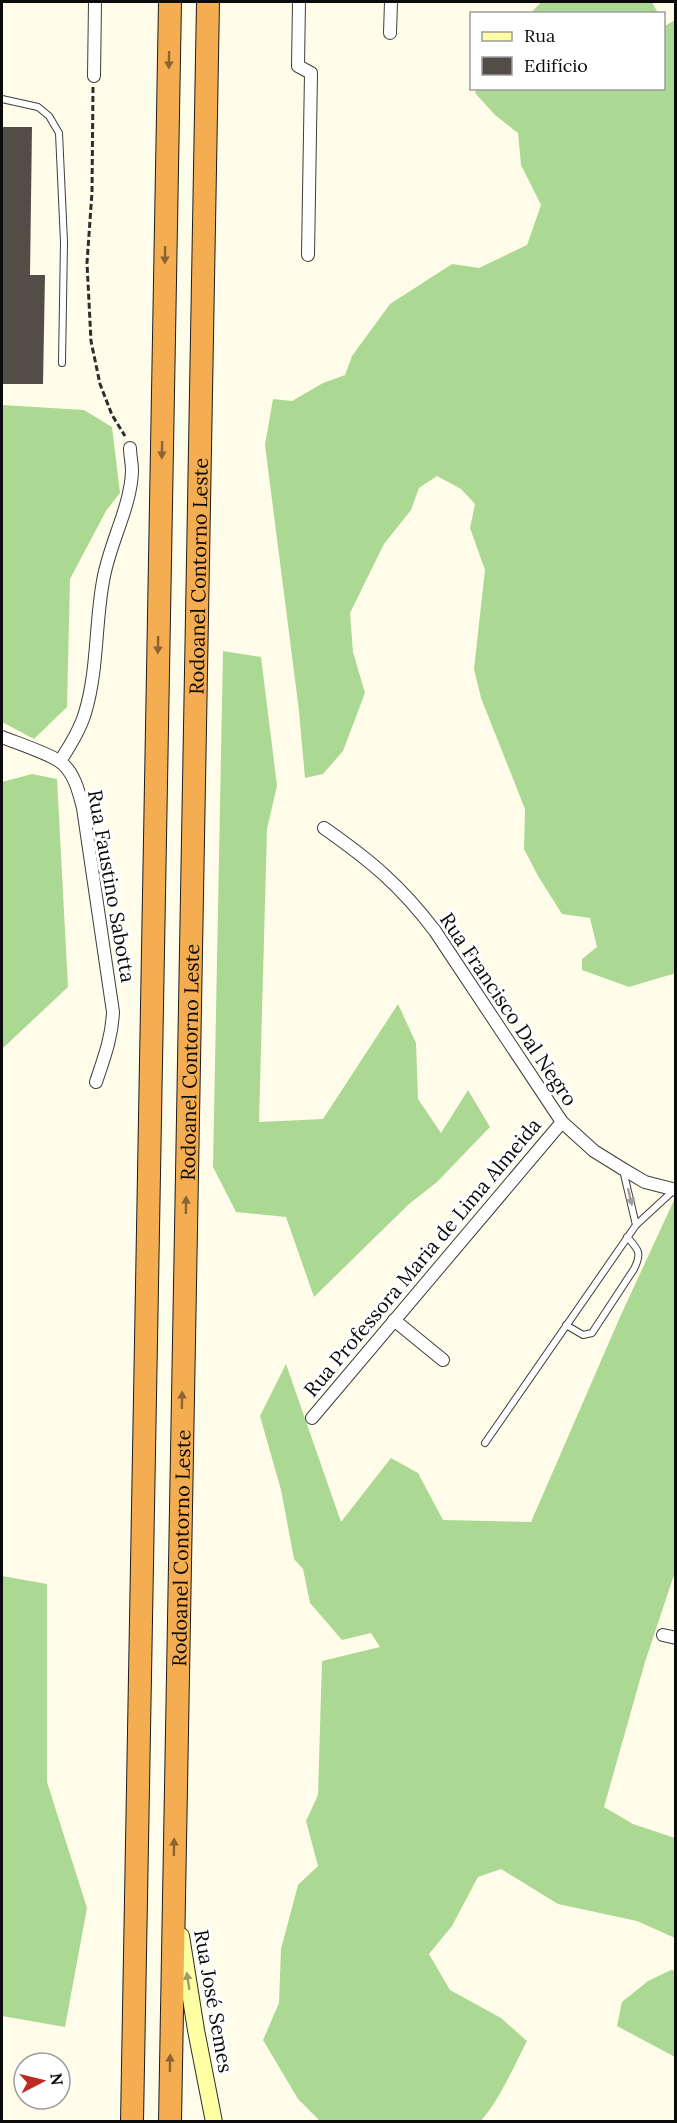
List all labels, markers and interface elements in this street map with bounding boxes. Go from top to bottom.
legend [470,12,665,90]
text: Rua [524,24,555,47]
one-way arrow [164,50,174,69]
text: Edifício [524,54,588,77]
one-way arrow [160,245,170,264]
one-way arrow [157,440,167,459]
street label: Rodoanel Contorno Leste [183,457,212,695]
one-way arrow [154,635,163,654]
street label: Rua Faustino Sabotta [83,788,141,984]
street label: Rua Francisco Dal Negro [435,908,583,1110]
street label: Rodoanel Contorno Leste [174,943,204,1181]
street label: Rua Professora Maria de Lima Almeida [298,1113,546,1401]
one-way arrow [625,1188,635,1206]
one-way arrow [181,1196,191,1215]
one-way arrow [177,1391,187,1410]
street label: Rodoanel Contorno Leste [166,1429,195,1667]
one-way arrow [169,1838,179,1857]
street label: Rua José Semes [189,1928,239,2074]
one-way arrow [183,1972,192,1991]
north arrow [12,2051,72,2111]
one-way arrow [166,2054,175,2073]
text: N [46,2072,68,2087]

